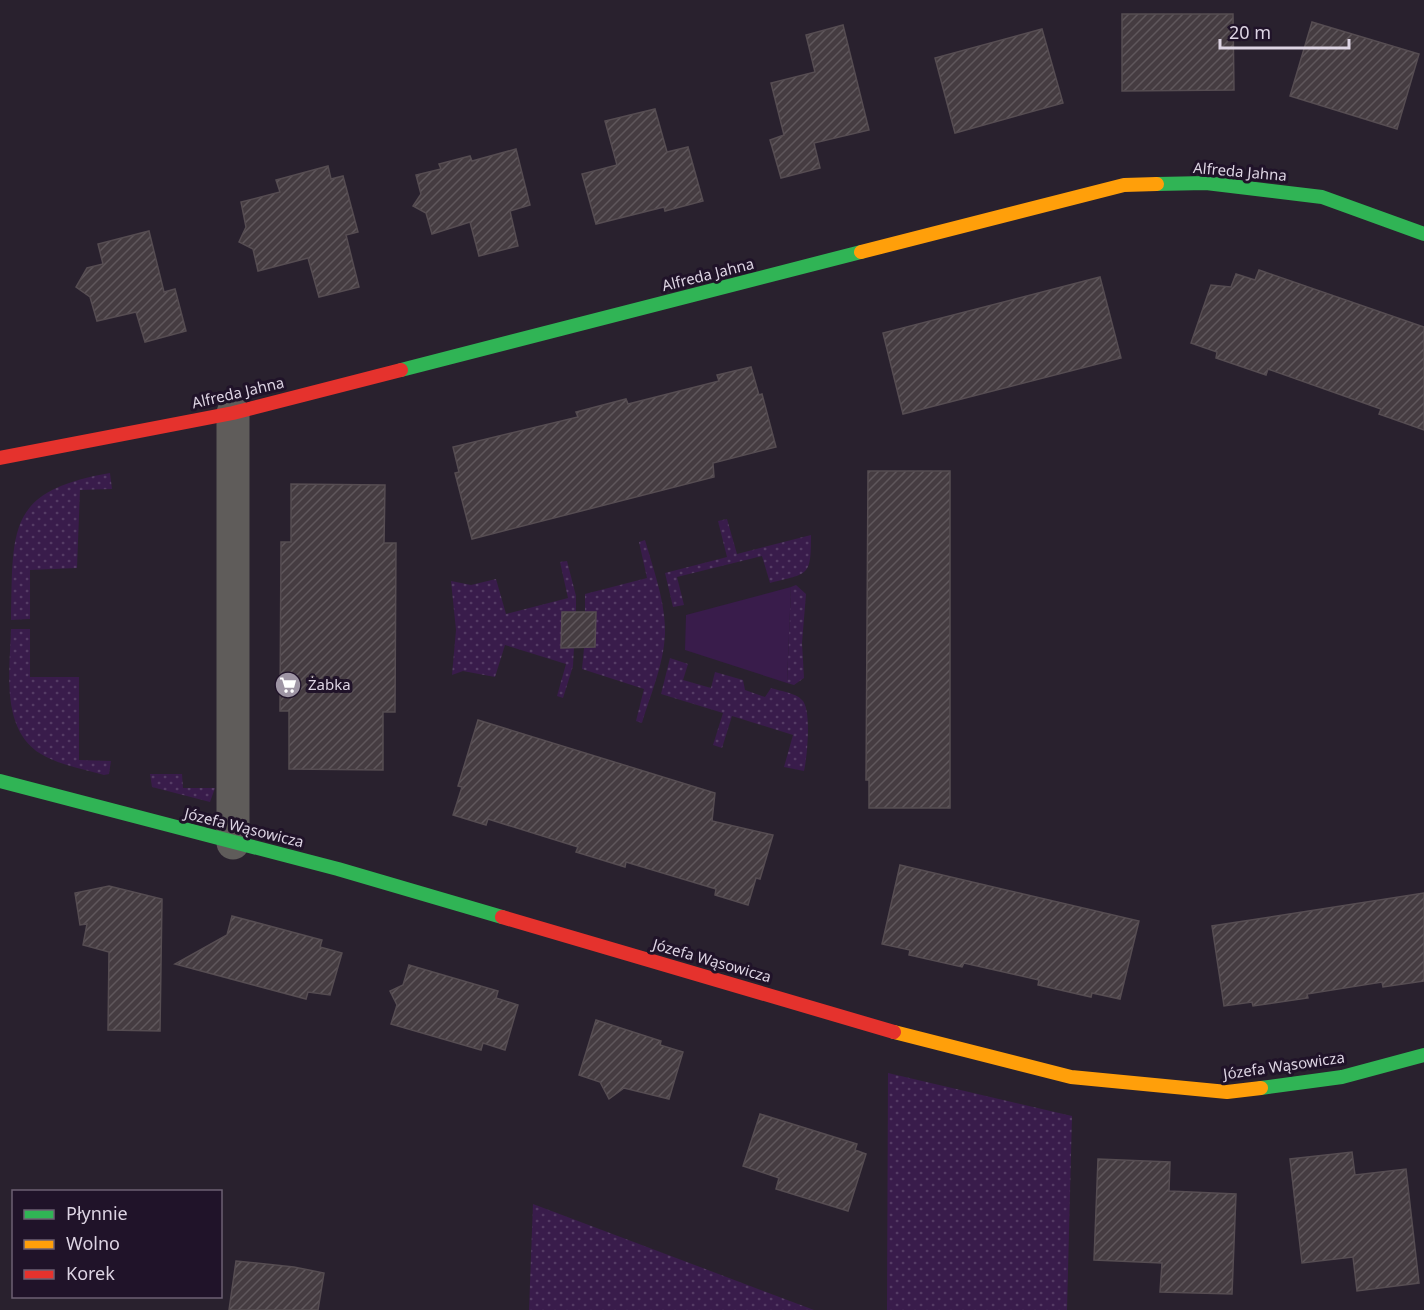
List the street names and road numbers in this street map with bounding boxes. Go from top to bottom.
street label: Alfreda Jahna [1192,157,1288,185]
street label: Alfreda Jahna [660,253,756,295]
street label: Alfreda Jahna [190,372,286,412]
street label: Józefa Wąsowicza [181,802,306,852]
street label: Józefa Wąsowicza [649,933,774,987]
street label: Józefa Wąsowicza [1220,1047,1346,1084]

